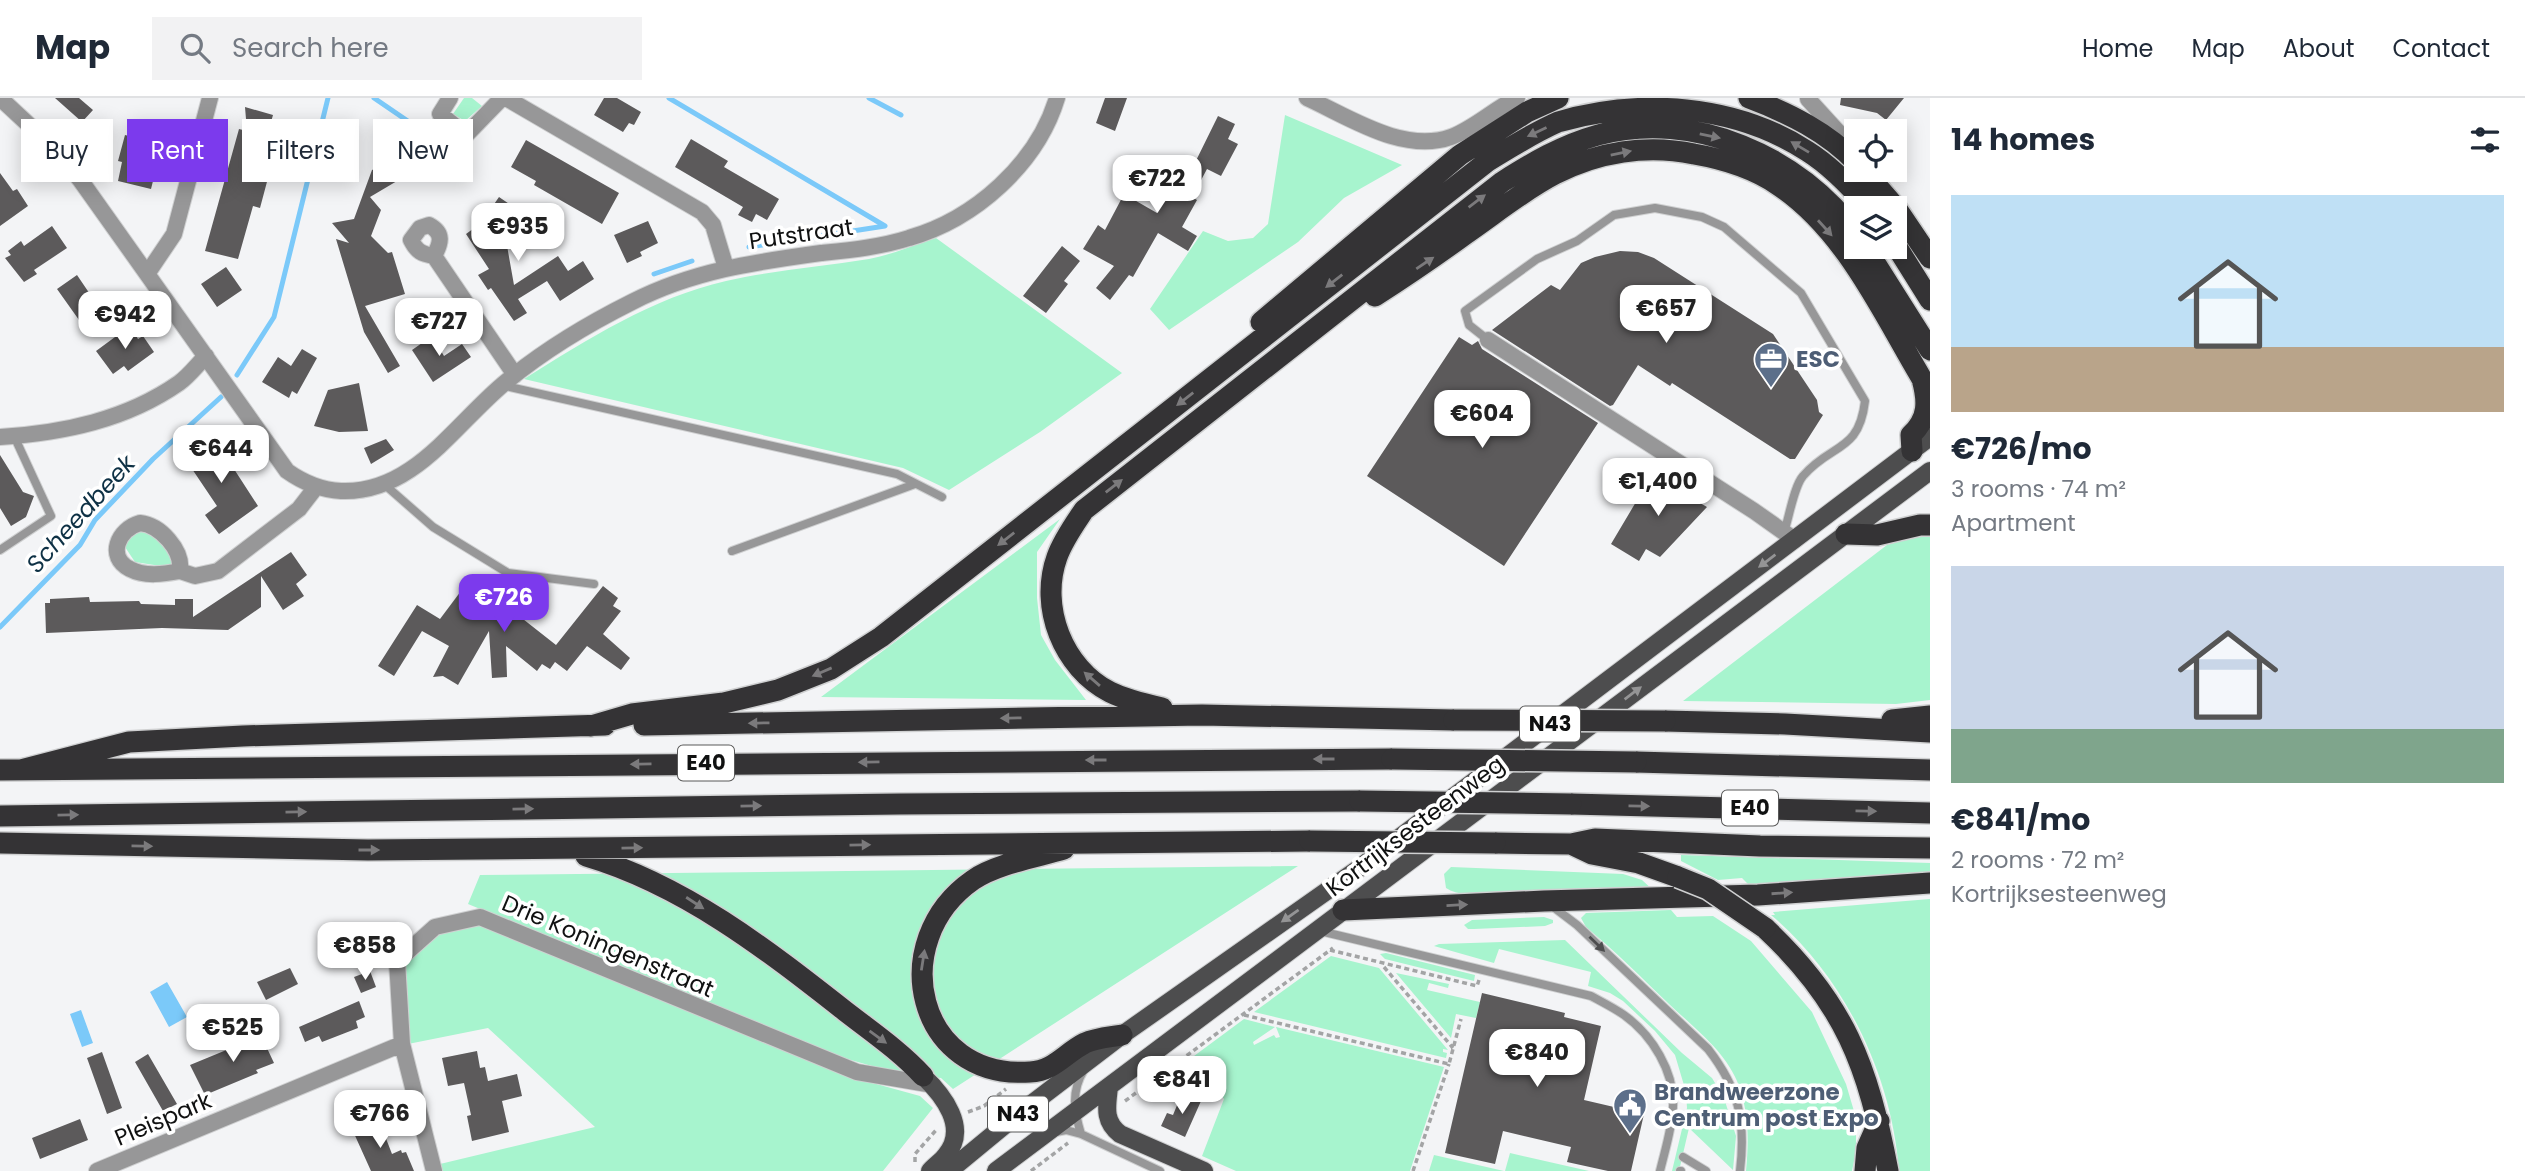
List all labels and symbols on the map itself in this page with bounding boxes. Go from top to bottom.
one-way arrow [1527,126,1547,138]
one-way arrow [1699,131,1721,142]
one-way arrow [1791,141,1810,153]
one-way arrow [1610,147,1632,158]
pin: €722 [1116,156,1198,215]
one-way arrow [1468,194,1486,208]
pin: €935 [477,204,559,263]
street label: Putstraat [747,211,855,257]
one-way arrow [1817,219,1832,236]
one-way arrow [1416,256,1434,270]
one-way arrow [1326,274,1344,289]
pin: €657 [1625,286,1707,345]
pin: €942 [84,292,166,351]
pin: €727 [398,299,480,358]
office icon: ESC [1752,340,1790,389]
place label: ESC [1796,343,1840,375]
pin: €604 [1441,390,1523,450]
one-way arrow [1176,391,1194,405]
pin: €644 [180,426,262,485]
water label: Scheedbeek [19,446,144,580]
pin: €1,400 [1601,458,1715,518]
one-way arrow [1105,479,1122,494]
one-way arrow [997,531,1015,546]
one-way arrow [1758,554,1777,568]
pin: €726 [463,574,545,634]
one-way arrow [811,667,832,678]
one-way arrow [1083,671,1101,687]
one-way arrow [1624,687,1642,701]
road number: N43 [1520,706,1580,742]
one-way arrow [1000,713,1022,724]
one-way arrow [748,717,770,728]
road number: E40 [678,746,734,780]
street label: Kortrijksesteenweg [1319,748,1511,904]
one-way arrow [1312,753,1334,765]
one-way arrow [1085,754,1107,766]
one-way arrow [857,756,879,768]
one-way arrow [630,758,652,770]
road number: E40 [1722,790,1778,826]
one-way arrow [740,800,762,812]
one-way arrow [1628,800,1650,812]
one-way arrow [512,803,534,815]
one-way arrow [1856,805,1878,817]
one-way arrow [285,806,307,818]
one-way arrow [57,809,79,821]
one-way arrow [849,839,871,851]
one-way arrow [131,840,153,851]
one-way arrow [622,843,644,854]
one-way arrow [358,844,380,856]
street label: Drie Koningenstraat [497,887,719,1005]
one-way arrow [1771,888,1793,899]
one-way arrow [685,897,704,910]
one-way arrow [1446,899,1468,910]
one-way arrow [1281,909,1299,923]
pin: €858 [324,922,406,982]
one-way arrow [1588,935,1605,951]
one-way arrow [918,949,929,971]
pin: €525 [192,1004,274,1064]
one-way arrow [869,1030,888,1044]
pin: €840 [1496,1030,1578,1089]
pin: €841 [1141,1056,1223,1116]
place label: Brandweerzone Centrum post Expo [1654,1076,1879,1134]
street label: Pleispark [110,1084,217,1154]
public building icon: Brandweerzone Centrum post Expo [1611,1086,1649,1135]
pin: €766 [339,1090,421,1150]
road number: N43 [988,1096,1048,1132]

